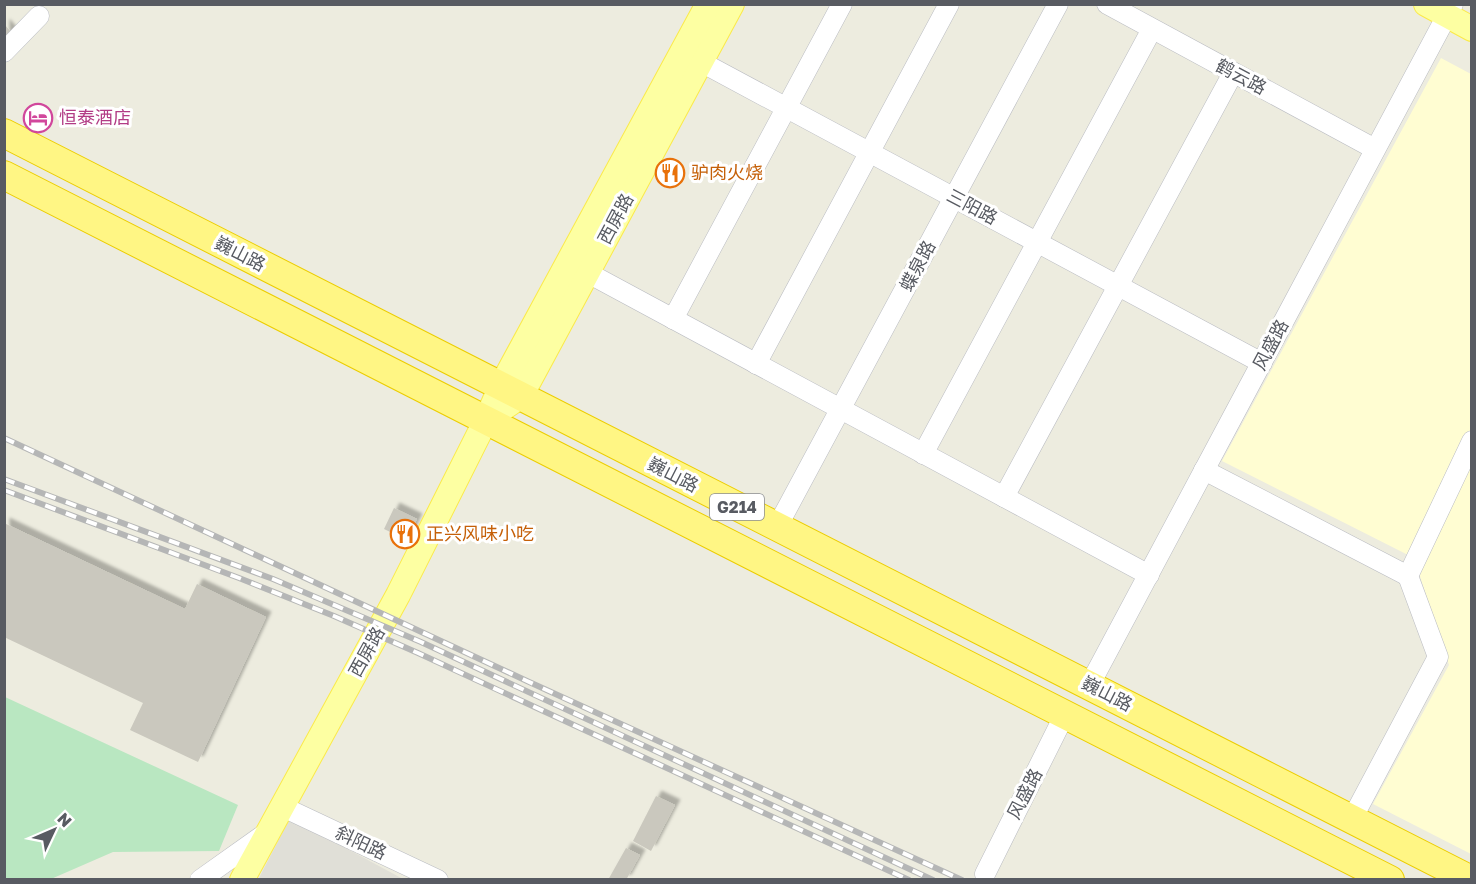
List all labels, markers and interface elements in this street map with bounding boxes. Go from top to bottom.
street label: 鹤云路 [1212,54,1270,99]
hotel icon: 恒泰酒店 [22,102,54,134]
place label: 恒泰酒店 [59,106,131,128]
restaurant icon: 驴肉火烧 [654,157,686,189]
place label: 驴肉火烧 [691,161,763,183]
street label: 三阳路 [943,184,1001,229]
street label: 西屏路 [593,190,638,248]
street label: 巍山路 [211,231,270,275]
street label: 蝶泉路 [895,237,940,295]
street label: 风盛路 [1248,316,1293,374]
street label: 巍山路 [644,452,703,496]
road number: G214 [710,494,764,520]
restaurant icon: 正兴风味小吃 [389,518,421,550]
place label: 正兴风味小吃 [426,522,534,544]
street label: 西屏路 [343,623,389,680]
street label: 巍山路 [1078,671,1137,715]
street label: 风盛路 [1002,764,1046,823]
north arrow [24,800,84,860]
text: N [53,808,76,831]
street label: 斜阳路 [332,821,391,863]

